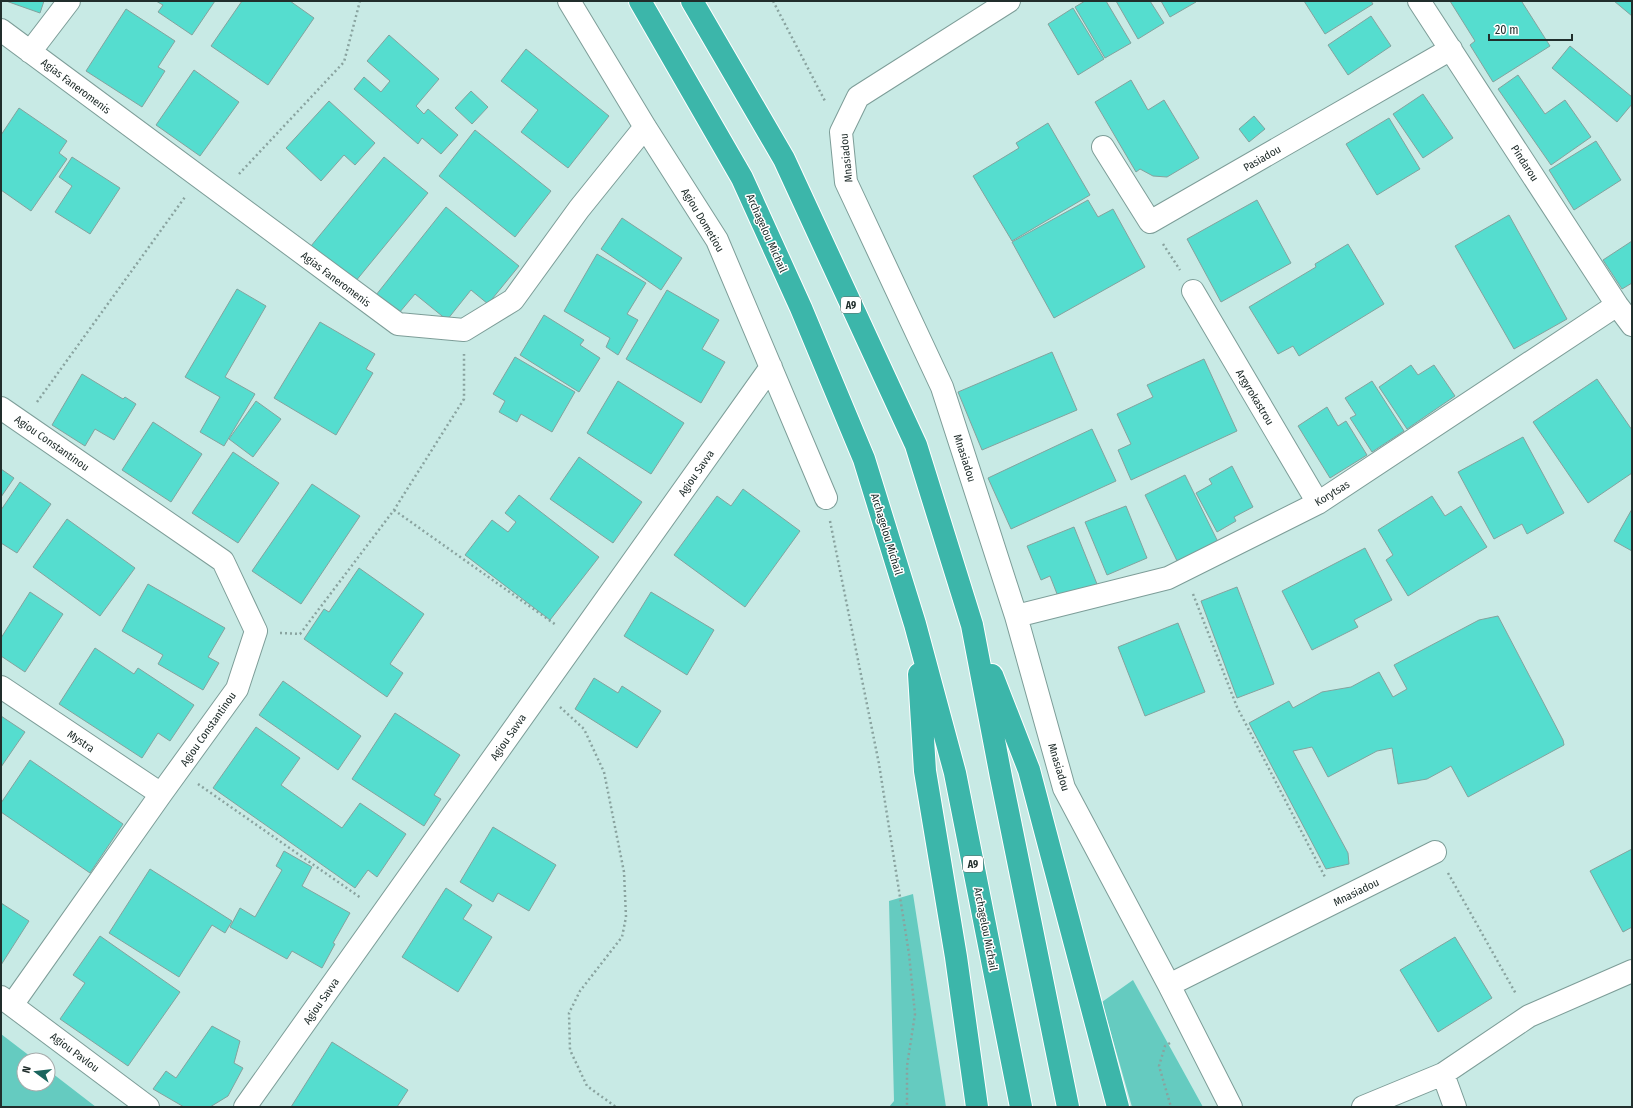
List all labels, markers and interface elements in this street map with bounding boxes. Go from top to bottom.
scale bar [1489,16,1572,42]
text: 20 m [1495,23,1519,37]
street label: Agias Faneromenis [38,56,113,117]
street label: Mnasiadou [837,133,856,183]
street label: Pasiadou [1241,143,1283,174]
street label: Pindarou [1508,143,1541,184]
street label: Agiou Dometiou [678,186,727,254]
street label: Archagelou Michail [743,192,790,275]
street label: Agias Faneromenis [298,249,373,310]
road number: A9 [841,297,861,313]
street label: Argyrokastrou [1233,367,1276,427]
street label: Agiou Constantinou [12,413,91,474]
street label: Mnasiadou [951,433,978,484]
street label: Agiou Savva [676,448,717,499]
street label: Korytsas [1313,478,1352,509]
street label: Archagelou Michail [868,492,905,577]
street label: Agiou Constantinou [178,690,239,769]
street label: Agiou Savva [488,712,529,763]
street label: Mystra [65,728,97,755]
street label: Mnasiadou [1045,742,1072,793]
road number: A9 [963,856,983,872]
street label: Mnasiadou [1331,876,1381,909]
street label: Archagelou Michail [971,886,1000,972]
street label: Agiou Savva [301,976,342,1027]
street label: Agiou Pavlou [48,1030,102,1075]
north arrow [16,1052,56,1092]
text: N [20,1065,34,1074]

